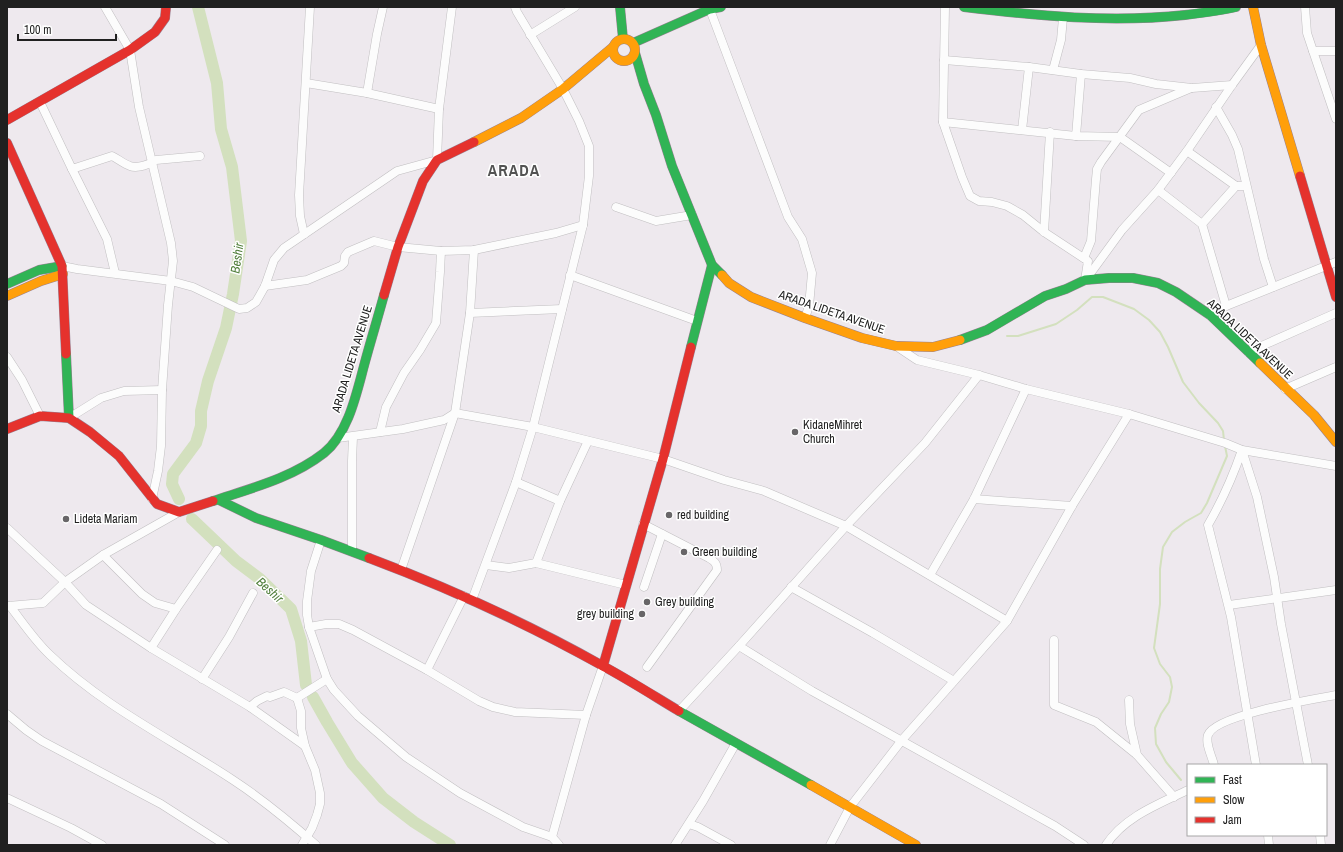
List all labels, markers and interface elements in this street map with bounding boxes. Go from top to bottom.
scale bar [18,16,116,42]
text: 100 m [24,22,51,38]
district label: ARADA [488,159,540,181]
water label: Beshir [226,241,248,274]
street label: ARADA LIDETA AVENUE [776,286,887,338]
street label: ARADA LIDETA AVENUE [1203,295,1296,383]
street label: ARADA LIDETA AVENUE [328,303,376,415]
place label: KidaneMihret Church [803,417,862,447]
marker: KidaneMihret Church [790,427,800,437]
place label: red building [677,507,730,523]
marker: red building [664,510,674,520]
place label: Lideta Mariam [74,511,137,527]
marker: Lideta Mariam [61,514,71,524]
place label: Green building [692,544,758,560]
marker: Green building [679,547,689,557]
water label: Beshir [253,573,287,607]
place label: Grey building [655,594,715,610]
marker: Grey building [642,597,652,607]
place label: grey building [577,606,635,622]
marker: grey building [637,609,647,619]
legend [1187,764,1327,836]
text: Fast [1223,772,1242,788]
text: Slow [1223,792,1245,808]
text: Jam [1223,812,1242,828]

